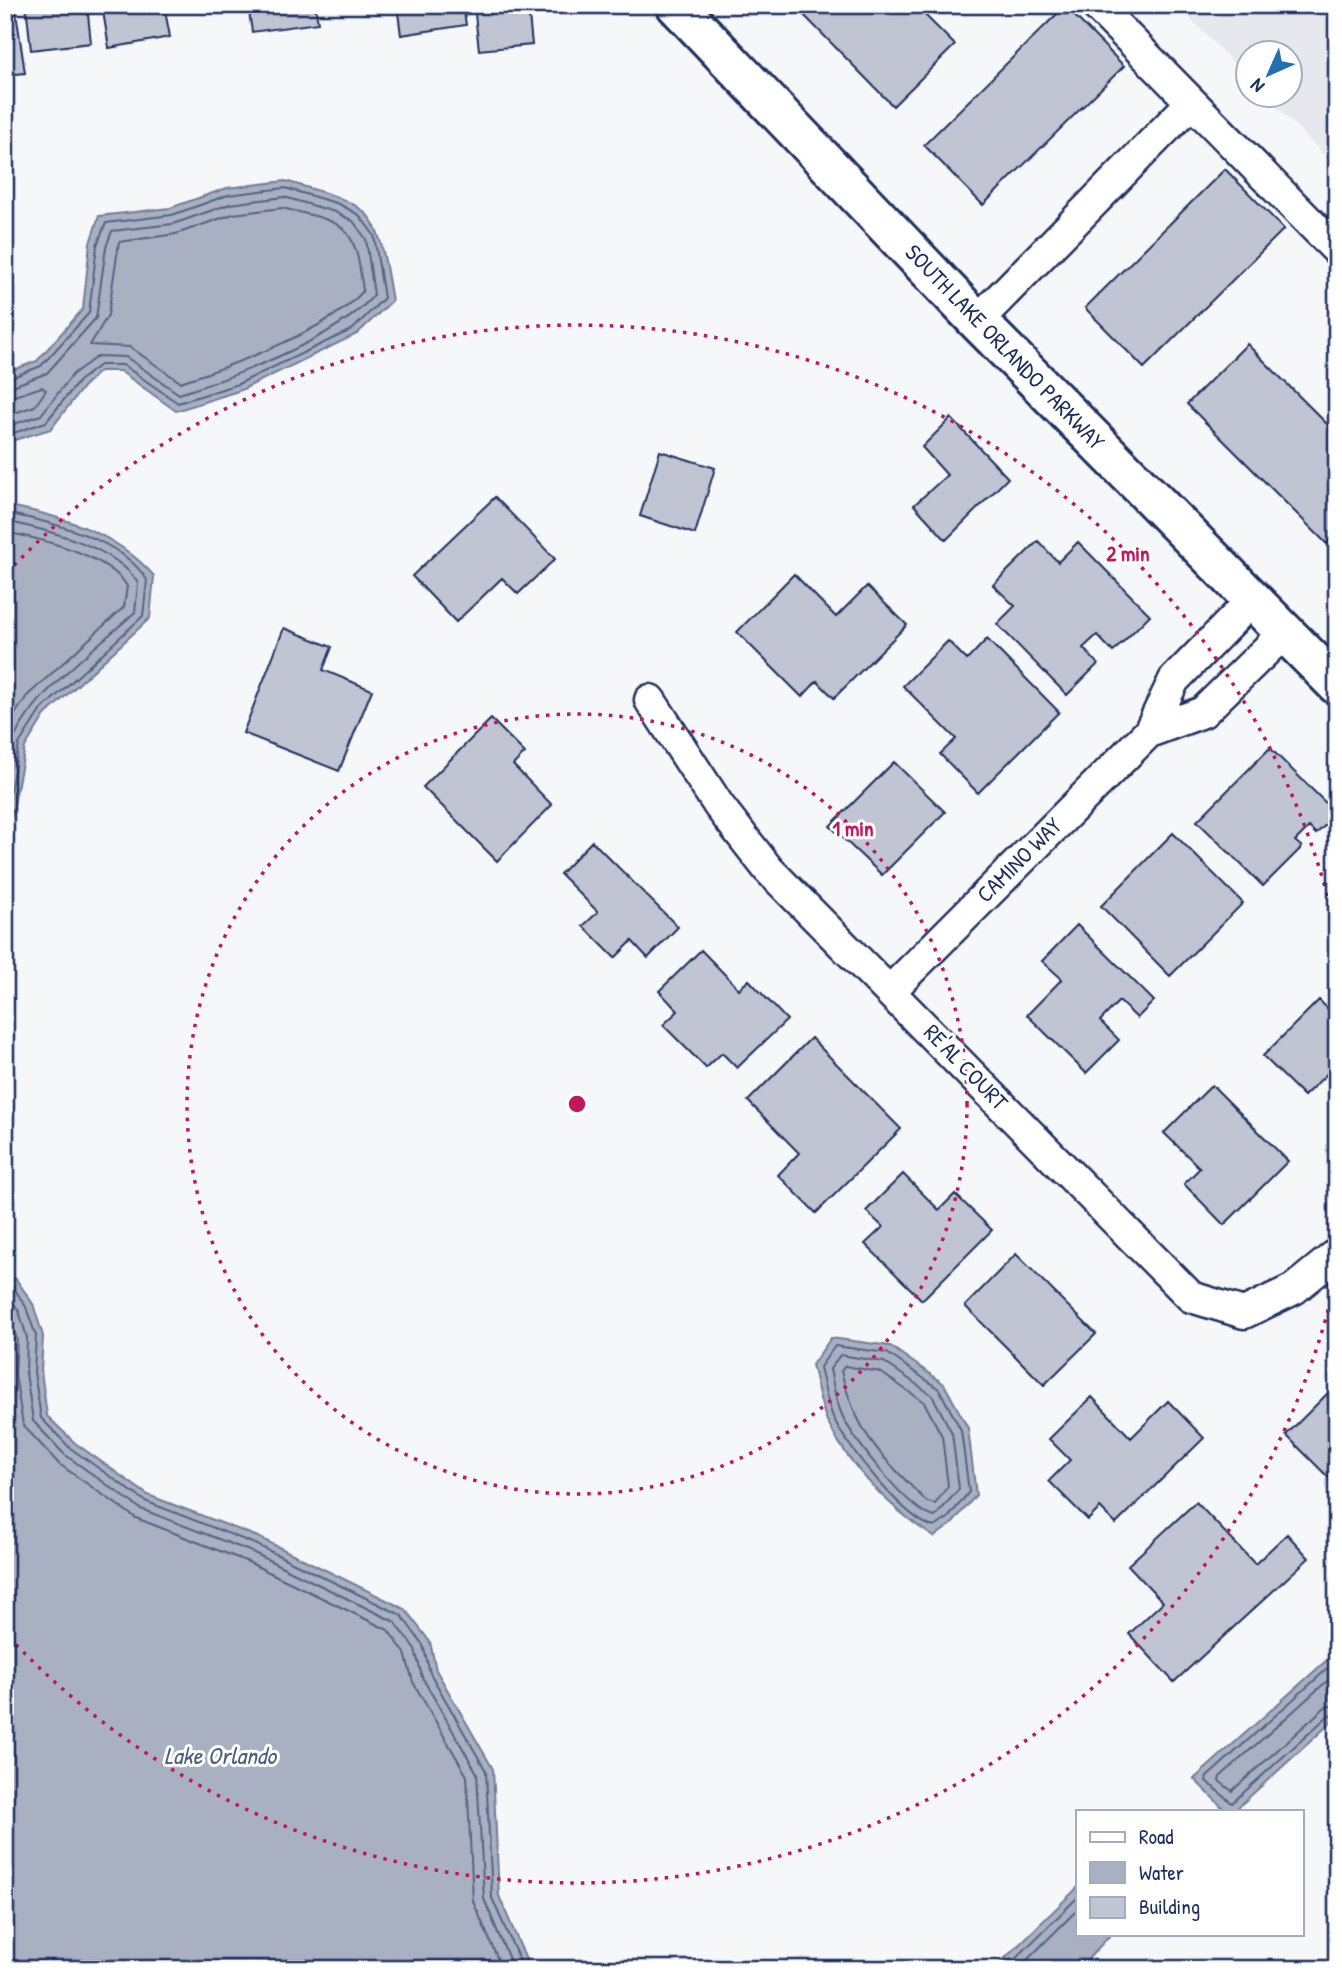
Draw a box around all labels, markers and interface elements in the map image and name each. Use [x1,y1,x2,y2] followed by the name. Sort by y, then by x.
[1234,38,1304,108] north arrow
[1244,73,1270,99] text: N
[899,237,1112,456] street label: SOUTH LAKE ORLANDO PARKWAY
[1106,539,1150,568] text: 2 min
[969,810,1068,909] street label: CAMINO WAY
[833,814,873,843] text: 1 min
[917,1017,1015,1117] street label: RE'AL COURT
[565,1092,589,1116] centre of rings
[164,1739,278,1771] water label: Lake Orlando
[1076,1810,1304,1936] legend
[1139,1822,1173,1851] text: Road
[1139,1858,1184,1887] text: Water
[1139,1892,1200,1921] text: Building

